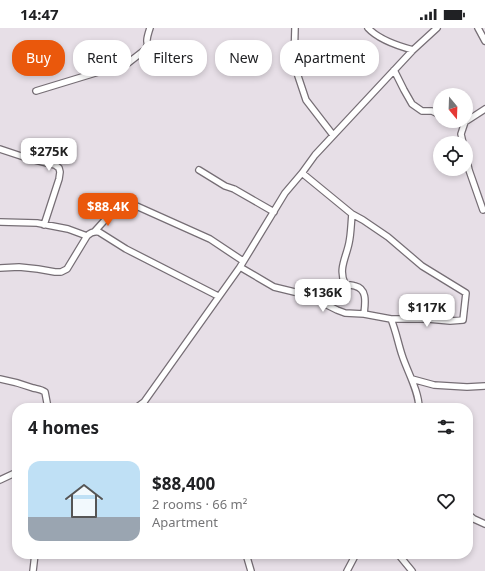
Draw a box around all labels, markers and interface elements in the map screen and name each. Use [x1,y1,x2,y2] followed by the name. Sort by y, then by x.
[20,4,59,24] text: 14:47
[12,40,65,76] chip: Buy
[73,40,131,76] chip: Rent
[139,40,207,76] chip: Filters
[215,40,272,76] chip: New
[280,40,379,76] chip: Apartment
[433,88,473,128] north arrow
[433,88,473,176] map controls
[433,136,473,176] button: locate
[21,138,77,172] pin: $275K
[30,142,68,160] text: $275K
[75,193,141,227] pin: $88.4K
[87,197,129,215] text: $88.4K
[295,279,351,313] pin: $136K
[304,283,342,301] text: $136K
[399,294,455,328] pin: $117K
[408,298,446,316] text: $117K
[28,416,99,439] text: 4 homes
[435,416,457,438] icon: filters
[152,472,215,495] text: $88,400
[60,477,108,525] icon: home
[435,490,457,512] icon: heart
[152,495,247,513] text: 2 rooms · 66 m²
[152,513,218,531] text: Apartment

